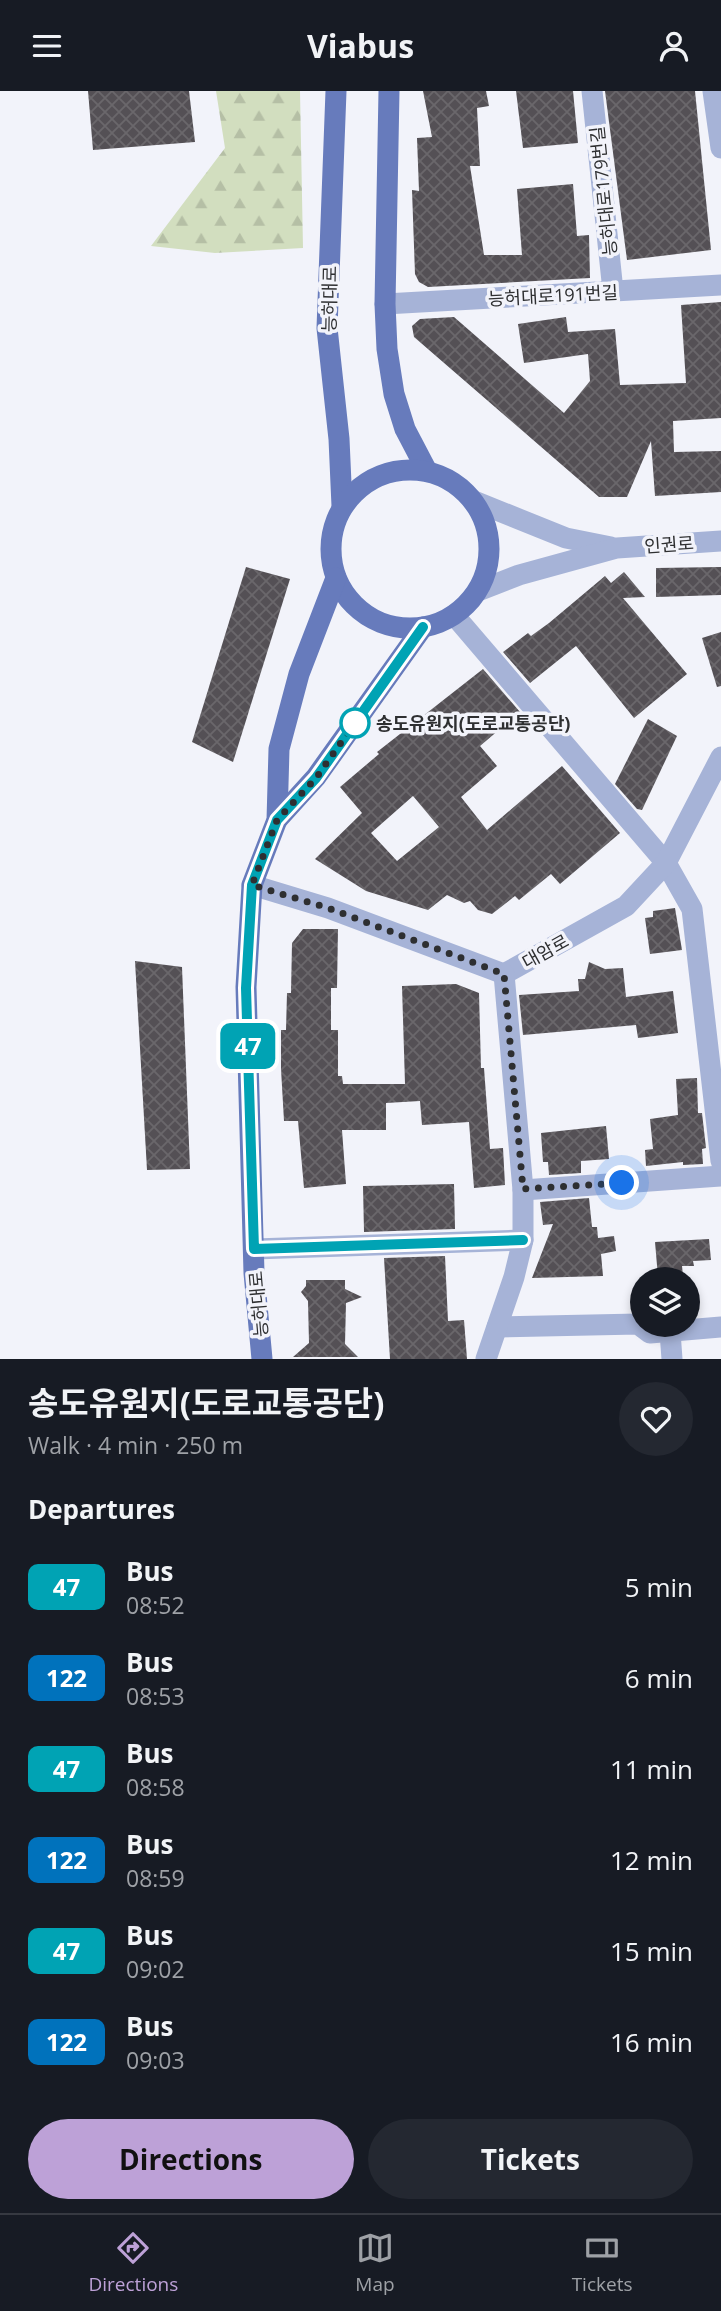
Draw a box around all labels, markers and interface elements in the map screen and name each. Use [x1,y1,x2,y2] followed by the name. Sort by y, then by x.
[307,24,414,67] text: Viabus
[28,27,66,65] icon: menu
[655,27,693,65] icon: person
[584,125,622,257] street label: 능허대로179번길
[316,266,342,332] street label: 능허대로
[487,280,619,310] street label: 능허대로191번길
[643,530,695,558] street label: 인권로
[340,708,370,738] marker: 송도유원지(도로교통공단)
[376,711,570,735] place label: 송도유원지(도로교통공단)
[517,928,573,974] street label: 대암로
[216,1023,280,1069] line badge: 47
[234,1029,262,1062] text: 47
[604,1165,639,1200] your location
[630,1267,700,1337] map controls
[630,1267,700,1337] button: layers
[243,1270,273,1338] street label: 능허대로
[28,1380,384,1425] text: 송도유원지(도로교통공단)
[619,1382,693,1456] button: heart
[28,1429,243,1461] text: Walk · 4 min · 250 m
[28,1491,175,1527] text: Departures
[126,1553,173,1589] text: Bus
[625,1569,693,1605] text: 5 min
[53,1570,80,1603] text: 47
[126,1589,185,1621] text: 08:52
[126,1644,173,1680] text: Bus
[625,1660,693,1696] text: 6 min
[46,1661,87,1694] text: 122
[126,1680,185,1712] text: 08:53
[126,1735,173,1771] text: Bus
[610,1751,693,1787] text: 11 min
[53,1752,80,1785] text: 47
[126,1771,185,1803] text: 08:58
[126,1826,173,1862] text: Bus
[610,1842,693,1878] text: 12 min
[46,1843,87,1876] text: 122
[126,1862,185,1894] text: 08:59
[126,1917,173,1953] text: Bus
[610,1933,693,1969] text: 15 min
[53,1934,80,1967] text: 47
[126,1953,185,1985] text: 09:02
[126,2008,173,2044] text: Bus
[610,2024,693,2060] text: 16 min
[46,2025,87,2058] text: 122
[126,2044,185,2076] text: 09:03
[28,2119,354,2199] button: Directions
[368,2119,693,2199] button: Tickets
[89,2229,178,2297] tab: Directions
[355,2229,395,2297] tab: Map
[572,2229,632,2297] tab: Tickets

